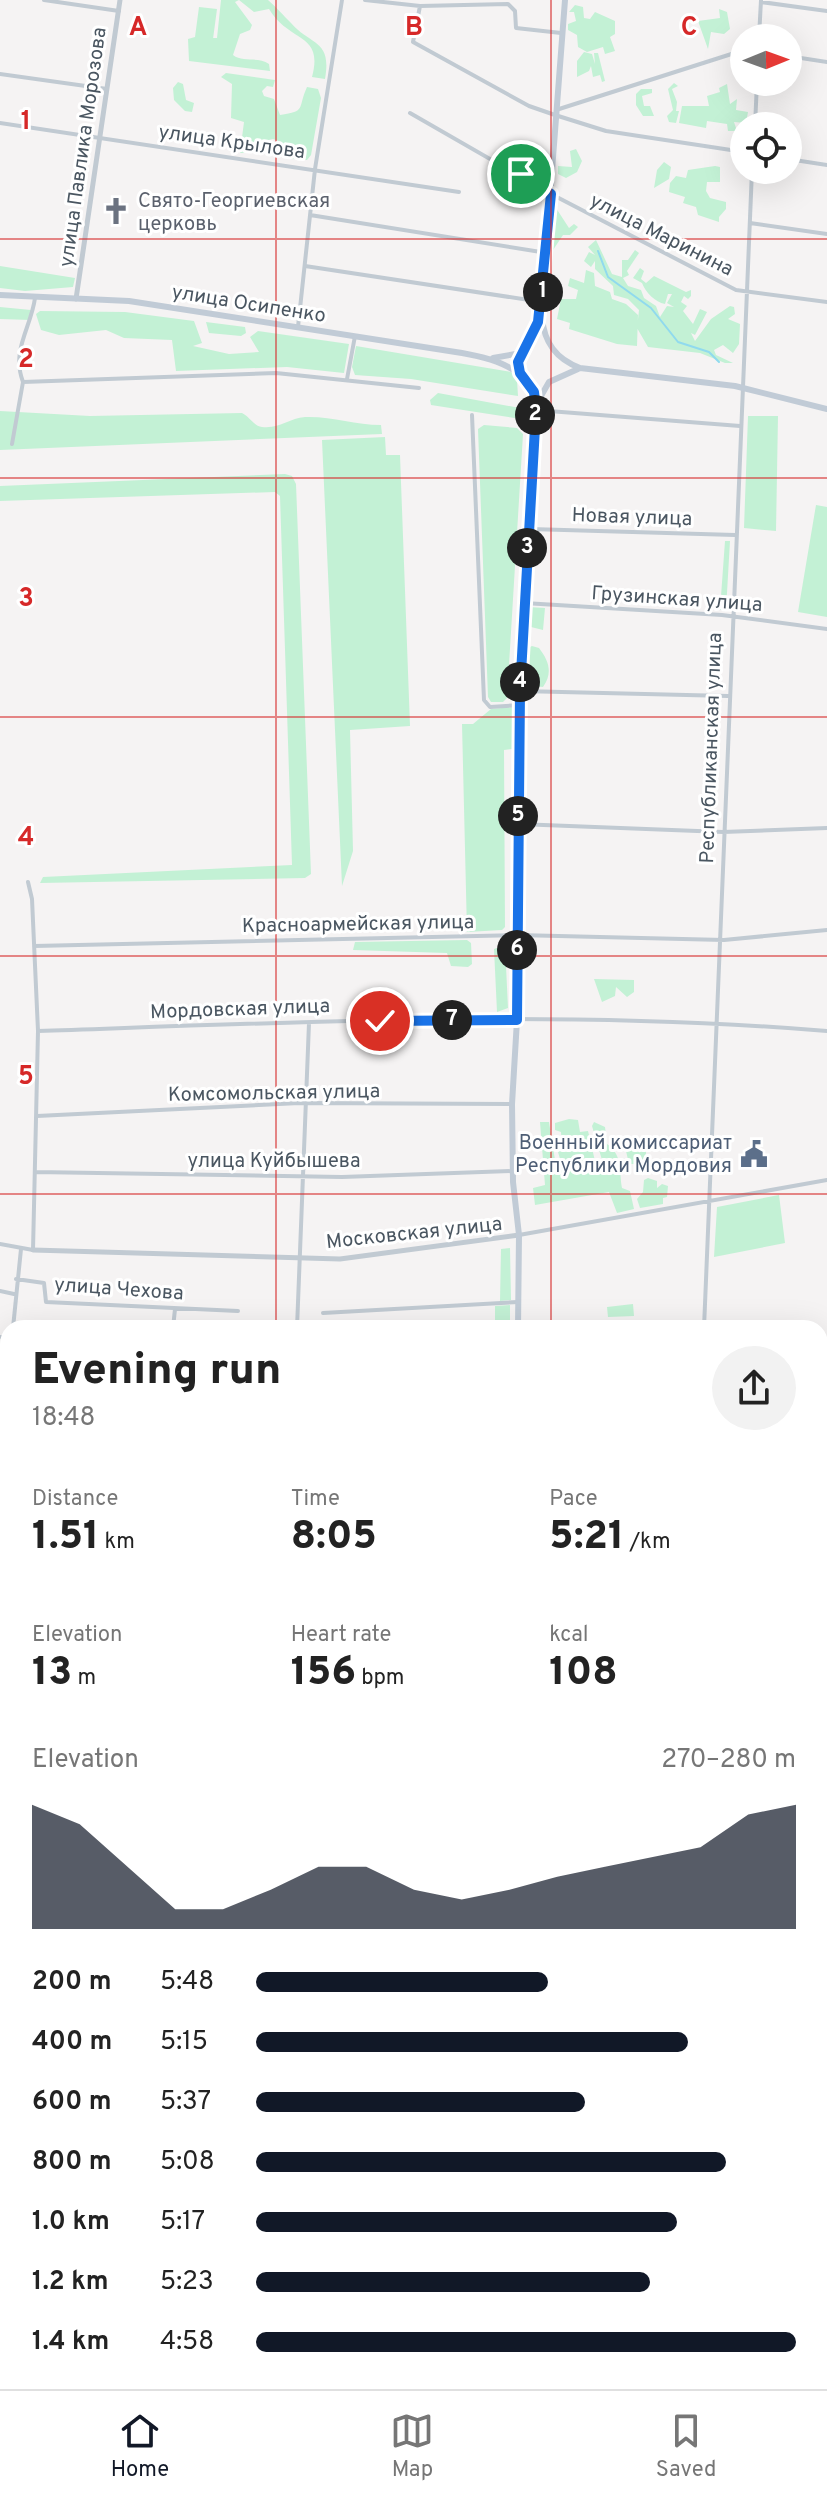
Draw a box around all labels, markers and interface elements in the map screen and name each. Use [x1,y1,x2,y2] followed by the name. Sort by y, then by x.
[129,12,147,45] text: A
[405,12,423,45] text: B
[681,12,697,45] text: C
[730,24,802,96] north arrow
[730,24,802,184] map controls
[54,26,114,269] street label: улица Павлика Морозова
[21,106,31,139] text: 1
[730,112,802,184] button: locate
[157,120,307,166] street label: улица Крылова
[487,140,555,208] pin
[499,152,543,196] icon: arrive
[585,188,737,283] street label: улица Маринина
[138,189,330,238] place label: Свято-Георгиевская церковь
[101,196,131,226] church icon: Свято-Георгиевская церковь
[523,272,563,312] pin: 1
[539,278,547,305] text: 1
[170,280,328,330] street label: улица Осипенко
[18,344,34,377] text: 2
[515,395,555,435] pin: 2
[528,401,542,428] text: 2
[571,503,693,533] street label: Новая улица
[507,528,547,568] pin: 3
[520,534,534,561] text: 3
[590,581,763,619] street label: Грузинская улица
[18,583,34,616] text: 3
[695,632,729,864] street label: Республиканская улица
[500,662,540,702] pin: 4
[513,668,527,695] text: 4
[498,796,538,836] pin: 5
[511,802,525,829] text: 5
[18,822,34,855] text: 4
[242,910,474,940] street label: Красноармейская улица
[497,930,537,970] pin: 6
[510,936,524,963] text: 6
[346,987,414,1055] pin
[150,994,331,1026] street label: Мордовская улица
[358,999,402,1043] icon: check
[432,1000,472,1040] pin: 7
[446,1006,458,1033] text: 7
[18,1061,34,1094] text: 5
[168,1079,380,1109] street label: Комсомольская улица
[515,1131,732,1180] place label: Военный комиссариат Республики Мордовия
[739,1139,769,1169] public building icon: Военный комиссариат Республики Мордовия
[187,1149,361,1175] street label: улица Куйбышева
[325,1212,503,1256] street label: Московская улица
[53,1273,184,1307] street label: улица Чехова
[32,1344,281,1400] text: Evening run
[712,1346,796,1430] button: share
[32,1402,95,1435] text: 18:48
[32,1486,118,1513] text: Distance
[291,1486,340,1513] text: Time
[549,1486,598,1513] text: Pace
[32,1513,99,1563] text: 1.51
[291,1513,377,1563] text: 8:05
[549,1513,624,1563] text: 5:21
[99,1529,135,1556] text: km
[624,1529,671,1556] text: /km
[32,1622,122,1649] text: Elevation
[291,1622,391,1649] text: Heart rate
[549,1622,588,1649] text: kcal
[32,1649,72,1699] text: 13
[291,1649,356,1699] text: 156
[549,1649,618,1699] text: 108
[72,1665,96,1692] text: m
[356,1665,405,1692] text: bpm
[32,1744,139,1777] text: Elevation
[661,1744,796,1777] text: 270–280 m
[32,1966,111,1999] text: 200 m
[160,1966,214,1999] text: 5:48
[32,2026,112,2059] text: 400 m
[160,2026,208,2059] text: 5:15
[32,2086,112,2119] text: 600 m
[160,2086,211,2119] text: 5:37
[32,2146,112,2179] text: 800 m
[160,2146,215,2179] text: 5:08
[32,2206,110,2239] text: 1.0 km
[160,2206,205,2239] text: 5:17
[32,2266,109,2299] text: 1.2 km
[160,2266,214,2299] text: 5:23
[32,2326,109,2359] text: 1.4 km
[160,2326,214,2359] text: 4:58
[111,2409,169,2484] tab: Home
[390,2409,434,2484] tab: Map
[656,2409,716,2484] tab: Saved

